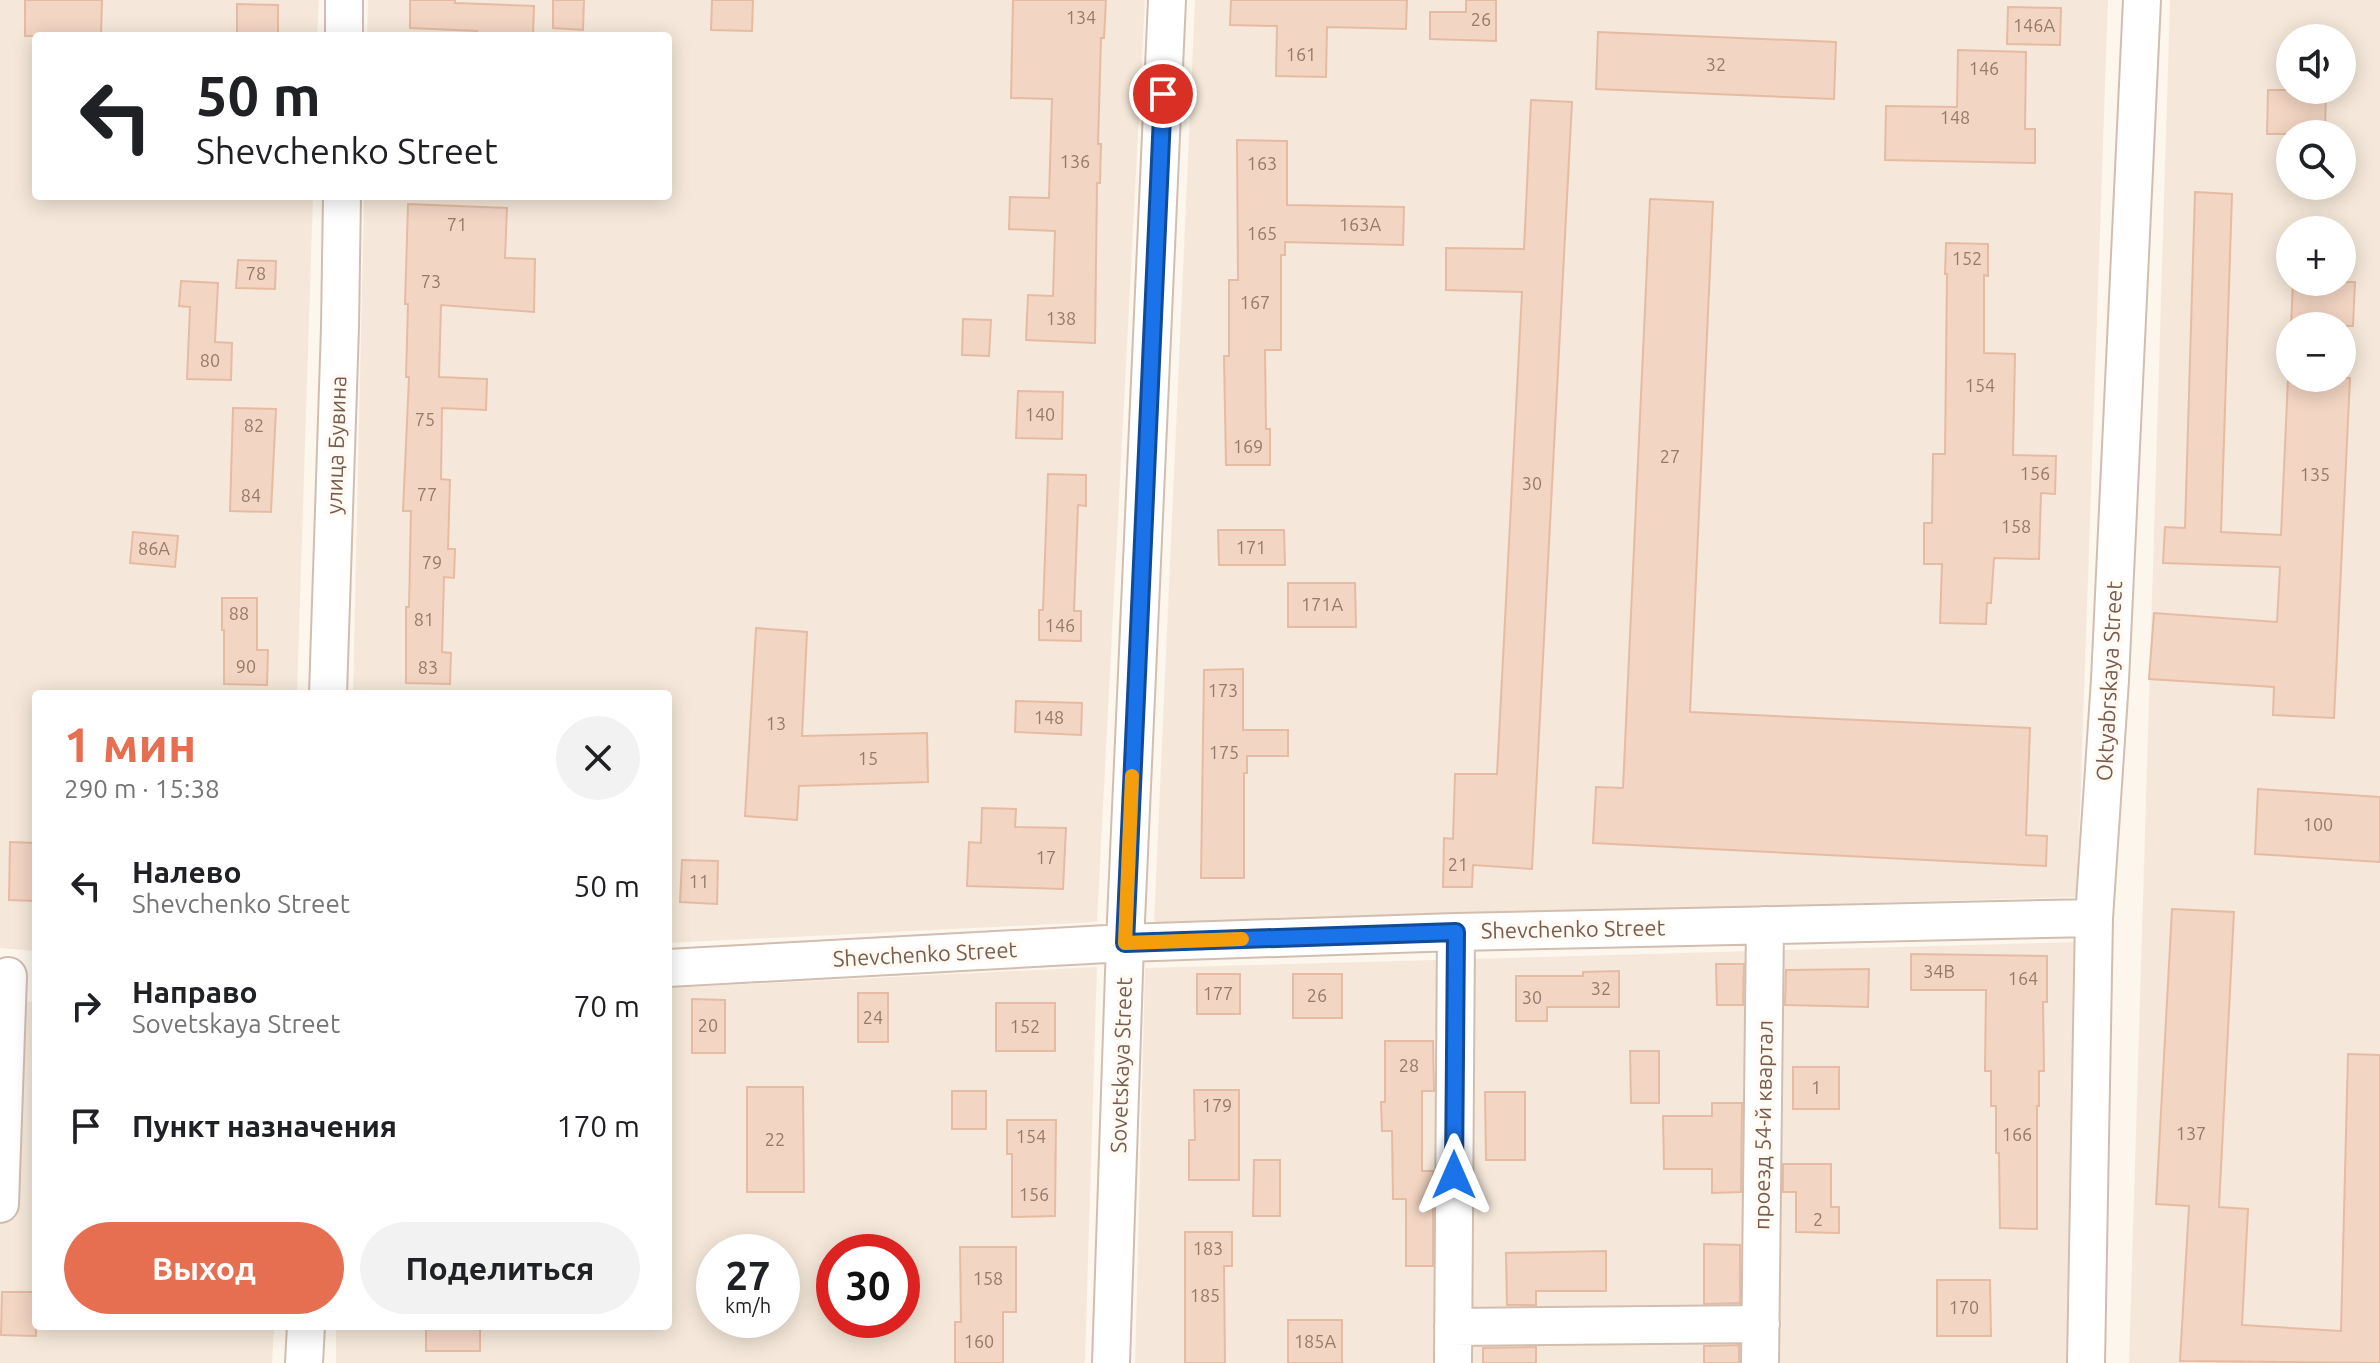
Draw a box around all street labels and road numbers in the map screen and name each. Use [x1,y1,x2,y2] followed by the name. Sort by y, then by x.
[321,375,350,515] street label: улица Бувина
[2091,580,2126,782] street label: Oktyabrskaya Street
[1481,914,1666,943] street label: Shevchenko Street
[832,936,1018,971] street label: Shevchenko Street
[1105,976,1136,1153] street label: Sovetskaya Street
[1748,1020,1777,1230] street label: проезд 54-й квартал

